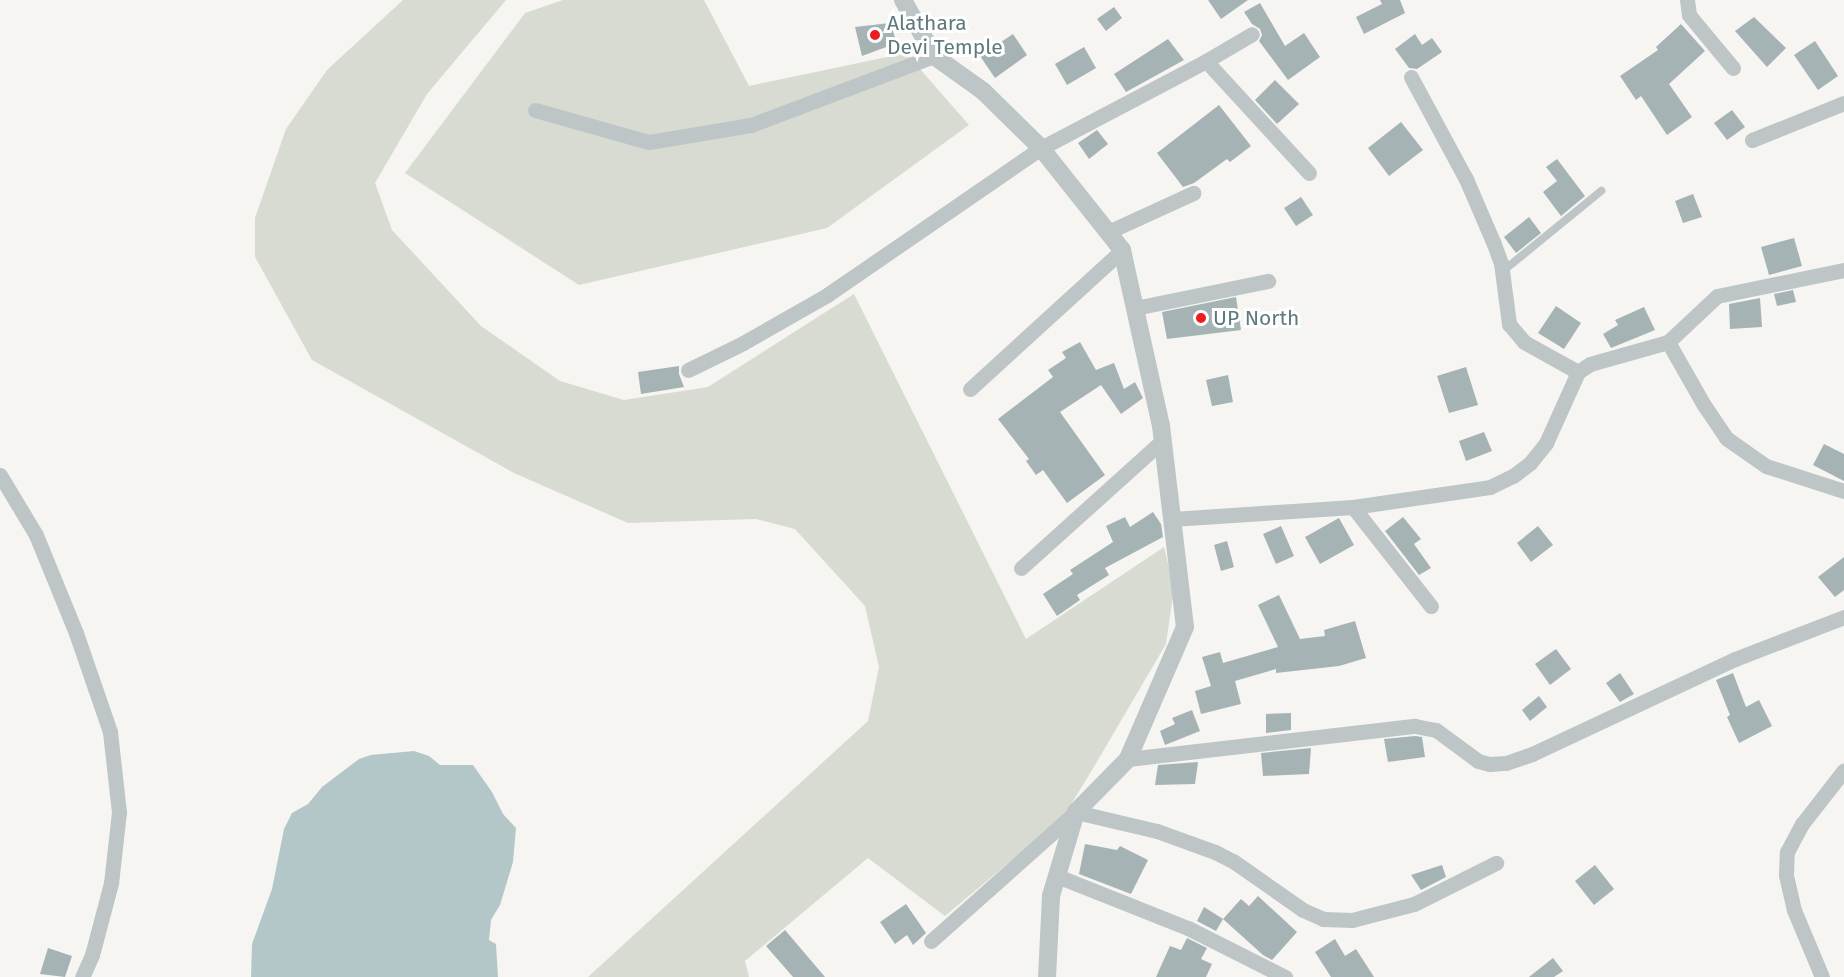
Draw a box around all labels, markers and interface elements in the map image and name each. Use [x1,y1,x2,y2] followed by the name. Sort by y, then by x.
[887,10,1003,60] place label: Alathara Devi Temple
[868,28,882,42] marker: Alathara Devi Temple
[1213,305,1299,331] place label: UP North
[1194,311,1208,325] marker: UP North

